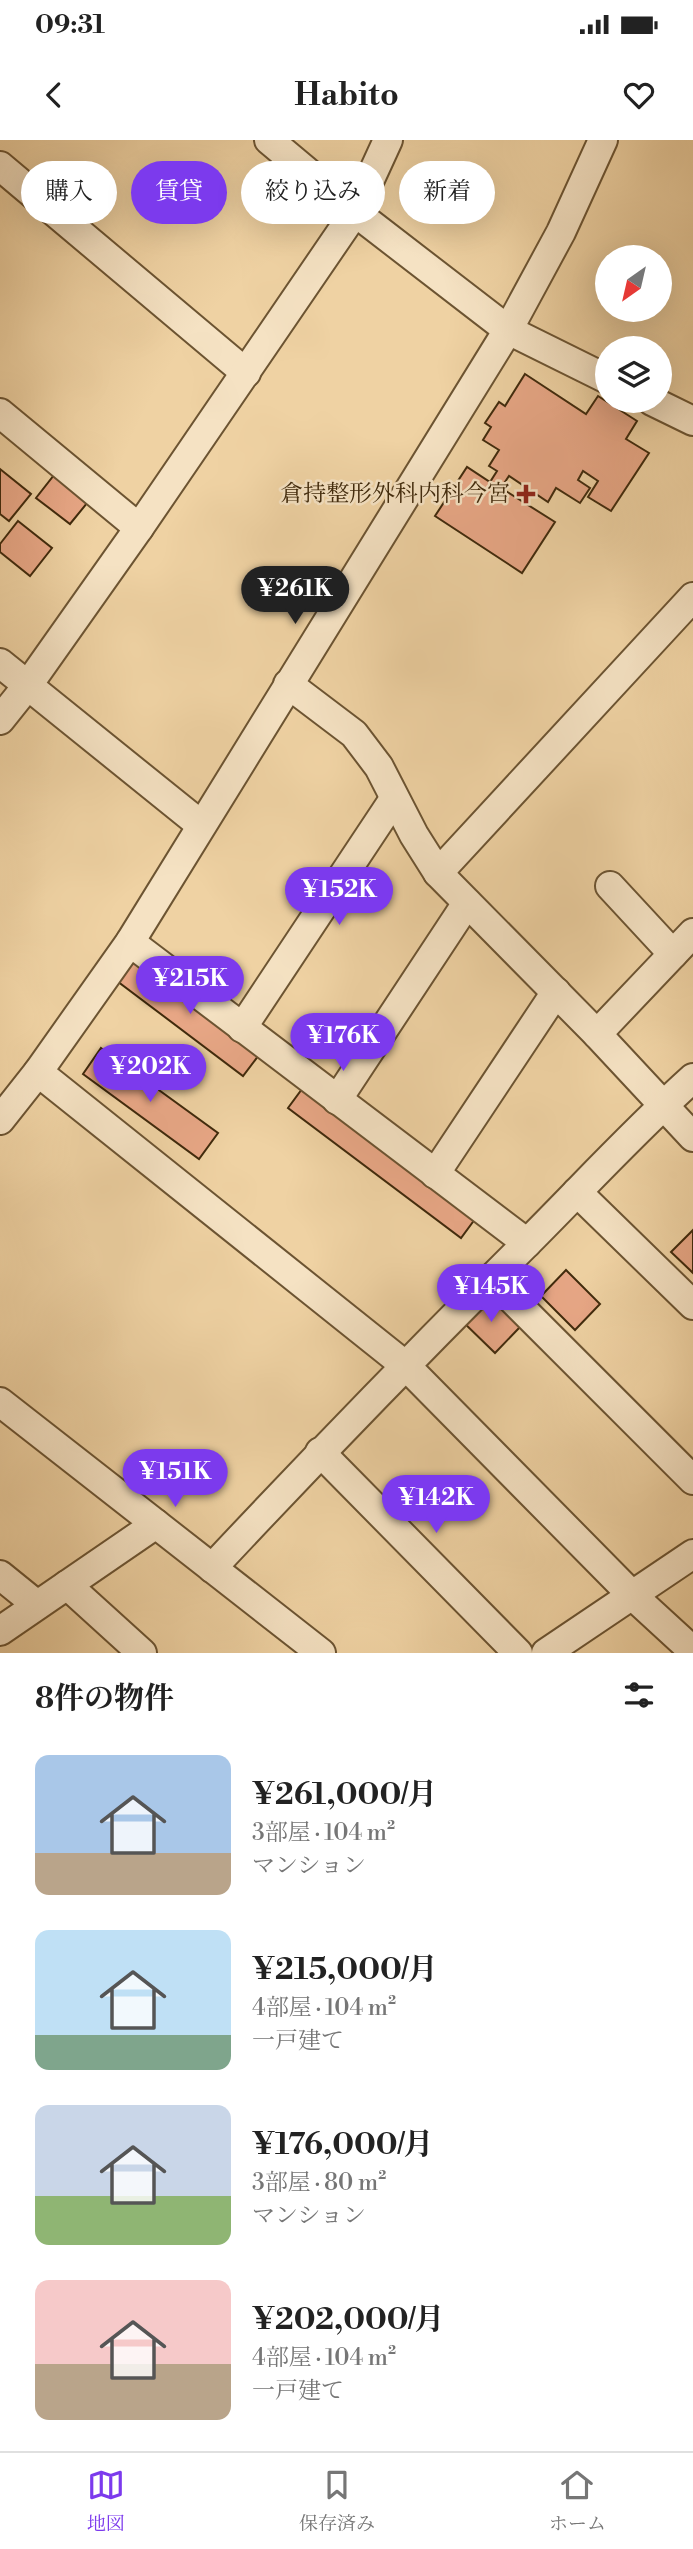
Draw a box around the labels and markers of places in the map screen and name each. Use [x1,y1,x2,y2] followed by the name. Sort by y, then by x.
[280,480,510,508] place label: 倉持整形外科内科今宮
[516,484,536,504] marker: 倉持整形外科内科今宮
[246,566,344,626] pin: ¥261K
[290,868,388,927] pin: ¥152K
[141,956,239,1016] pin: ¥215K
[294,1014,392,1073] pin: ¥176K
[101,1044,199,1104] pin: ¥202K
[442,1264,540,1324] pin: ¥145K
[126,1450,224,1509] pin: ¥151K
[387,1476,485,1535] pin: ¥142K

